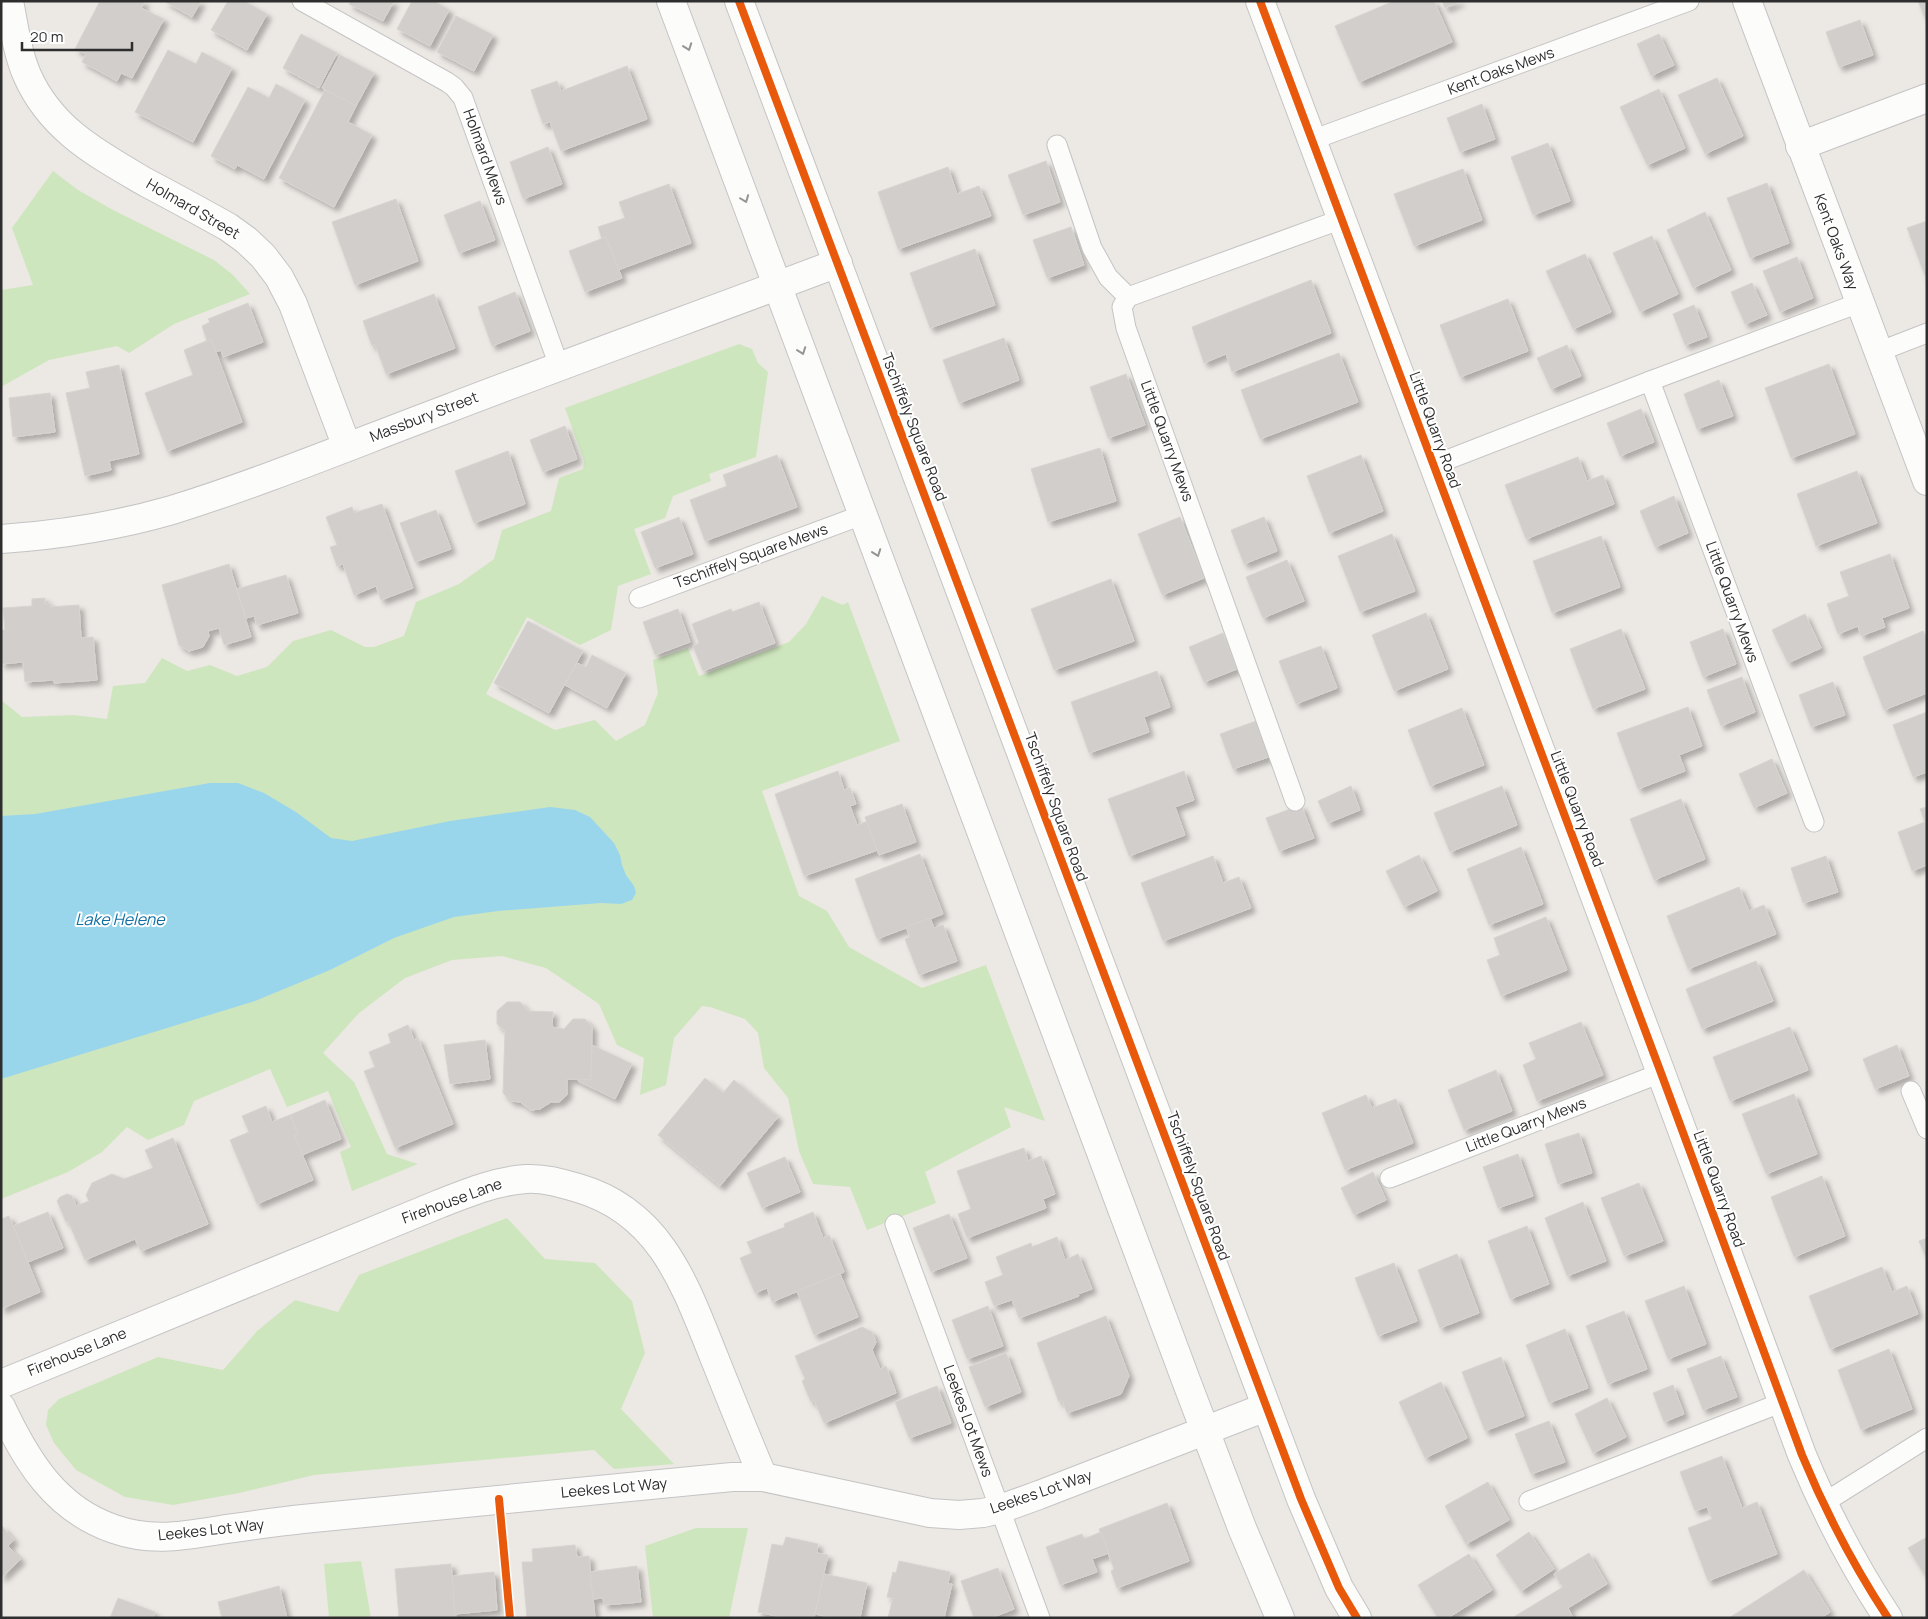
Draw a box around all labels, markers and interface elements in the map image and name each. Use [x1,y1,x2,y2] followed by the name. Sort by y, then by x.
[22,20,132,52] scale bar
[30,26,63,47] text: 20 m
[1444,41,1557,100] street label: Kent Oaks Mews
[682,42,692,51] one-way arrow
[458,106,513,208] street label: Holmard Mews
[143,173,244,244] street label: Holmard Street
[1809,191,1864,293] street label: Kent Oaks Way
[739,194,749,203] one-way arrow
[796,346,806,355] one-way arrow
[876,350,952,504] street label: Tschiffely Square Road
[1405,369,1466,491] street label: Little Quarry Road
[1136,377,1199,504] street label: Little Quarry Mews
[366,386,481,447] street label: Massbury Street
[671,518,831,593] street label: Tschiffely Square Mews
[1701,538,1764,665] street label: Little Quarry Mews
[871,548,881,557] one-way arrow
[1020,729,1093,884] street label: Tschiffely Square Road
[1546,748,1609,870] street label: Little Quarry Road
[75,908,166,930] water label: Lake Helene
[1463,1092,1589,1157] street label: Little Quarry Mews
[1162,1108,1235,1263] street label: Tschiffely Square Road
[1689,1128,1750,1250] street label: Little Quarry Road
[399,1173,505,1228] street label: Firehouse Lane
[24,1322,130,1381] street label: Firehouse Lane
[938,1362,999,1480] street label: Leekes Lot Mews
[987,1464,1095,1519] street label: Leekes Lot Way
[560,1472,668,1503] street label: Leekes Lot Way
[157,1513,265,1546] street label: Leekes Lot Way

